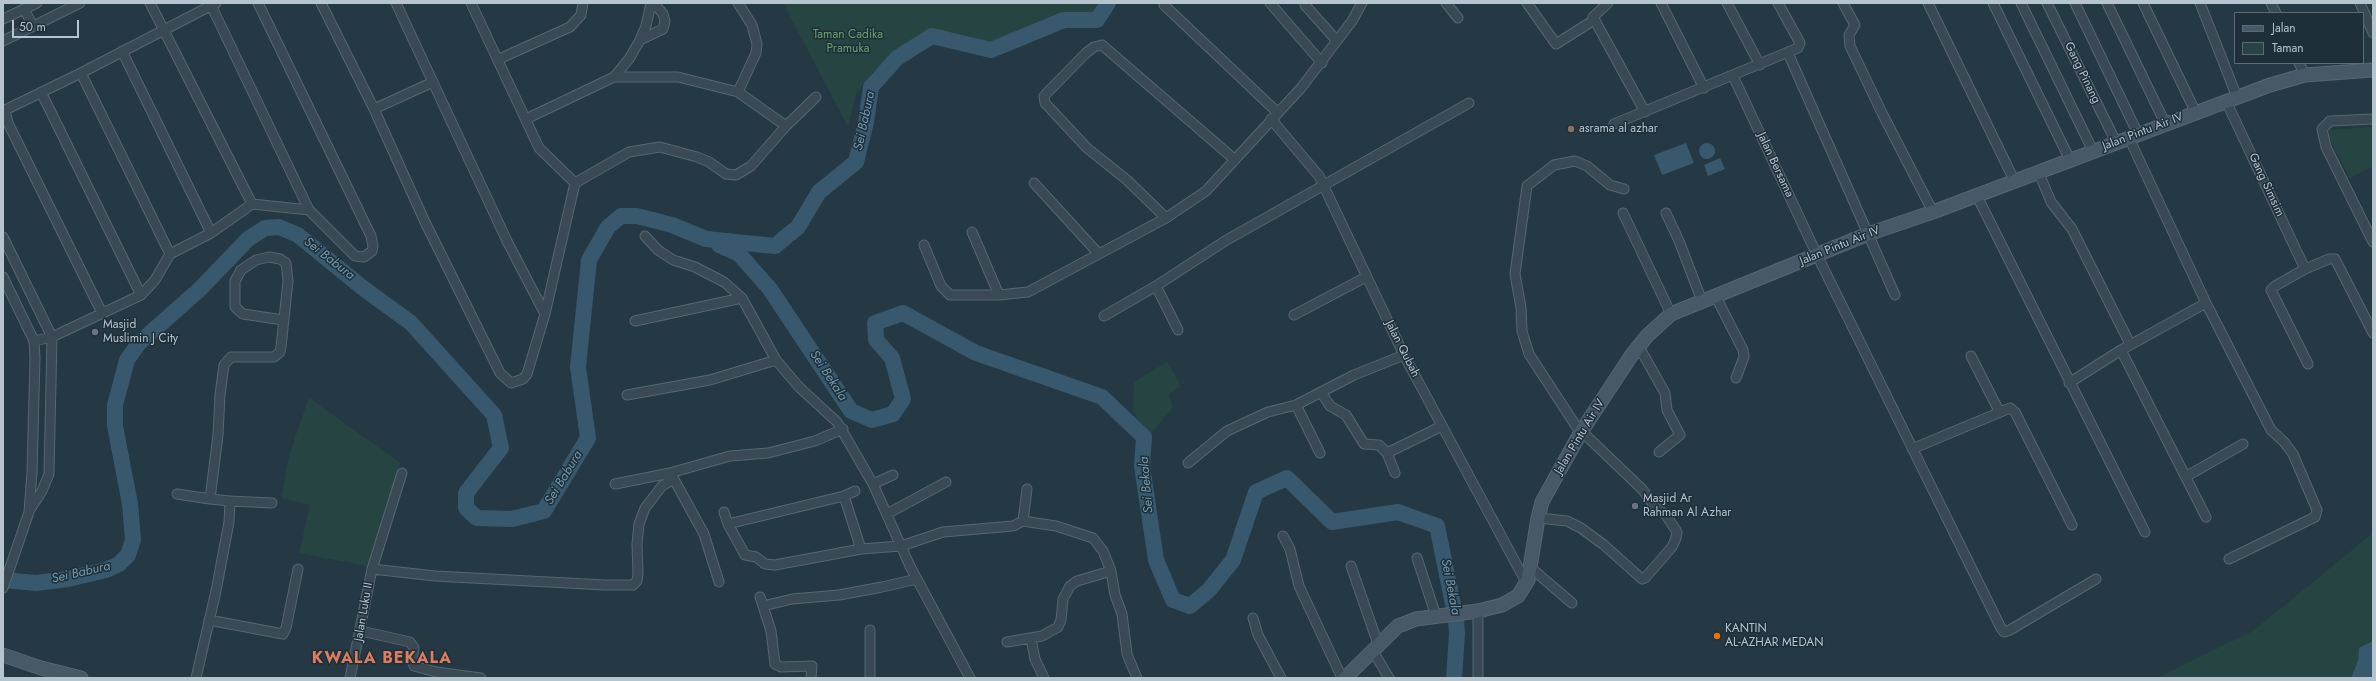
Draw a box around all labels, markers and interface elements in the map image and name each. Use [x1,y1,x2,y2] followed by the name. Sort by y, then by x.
[14,12,81,38] scale bar
[2234,12,2364,64] legend
[19,18,46,36] text: 50 m
[2272,19,2295,37] text: Jalan
[813,28,883,56] park label: Taman Cadika Pramuka
[2272,39,2304,57] text: Taman
[2061,40,2103,106] street label: Gang Pinang
[851,90,879,152] water label: Sei Babura
[2101,110,2185,154] street label: Jalan Pintu Air IV
[1579,122,1658,136] place label: asrama al azhar
[1566,124,1576,134] marker: asrama al azhar
[1754,130,1796,200] street label: Jalan Bersama
[2245,151,2287,219] street label: Gang Simsim
[1798,223,1882,269] street label: Jalan Pintu Air IV
[300,234,358,284] water label: Sei Babura
[103,318,178,346] place label: Masjid Muslimin J City
[1382,318,1422,380] street label: Jalan Qubah
[90,327,100,337] marker: Masjid Muslimin J City
[806,348,850,404] water label: Sei Bekala
[1552,397,1608,477] street label: Jalan Pintu Air IV
[542,448,586,508] water label: Sei Babura
[1137,456,1157,514] water label: Sei Bekala
[1643,492,1731,520] place label: Masjid Ar Rahman Al Azhar
[1630,501,1640,511] marker: Masjid Ar Rahman Al Azhar
[1437,558,1463,616] water label: Sei Bekala
[50,559,112,587] water label: Sei Babura
[352,581,376,643] street label: Jalan Luku II
[1725,622,1823,650] place label: KANTIN AL-AZHAR MEDAN
[1712,631,1722,641] marker: KANTIN AL-AZHAR MEDAN
[312,649,452,669] district label: KWALA BEKALA

